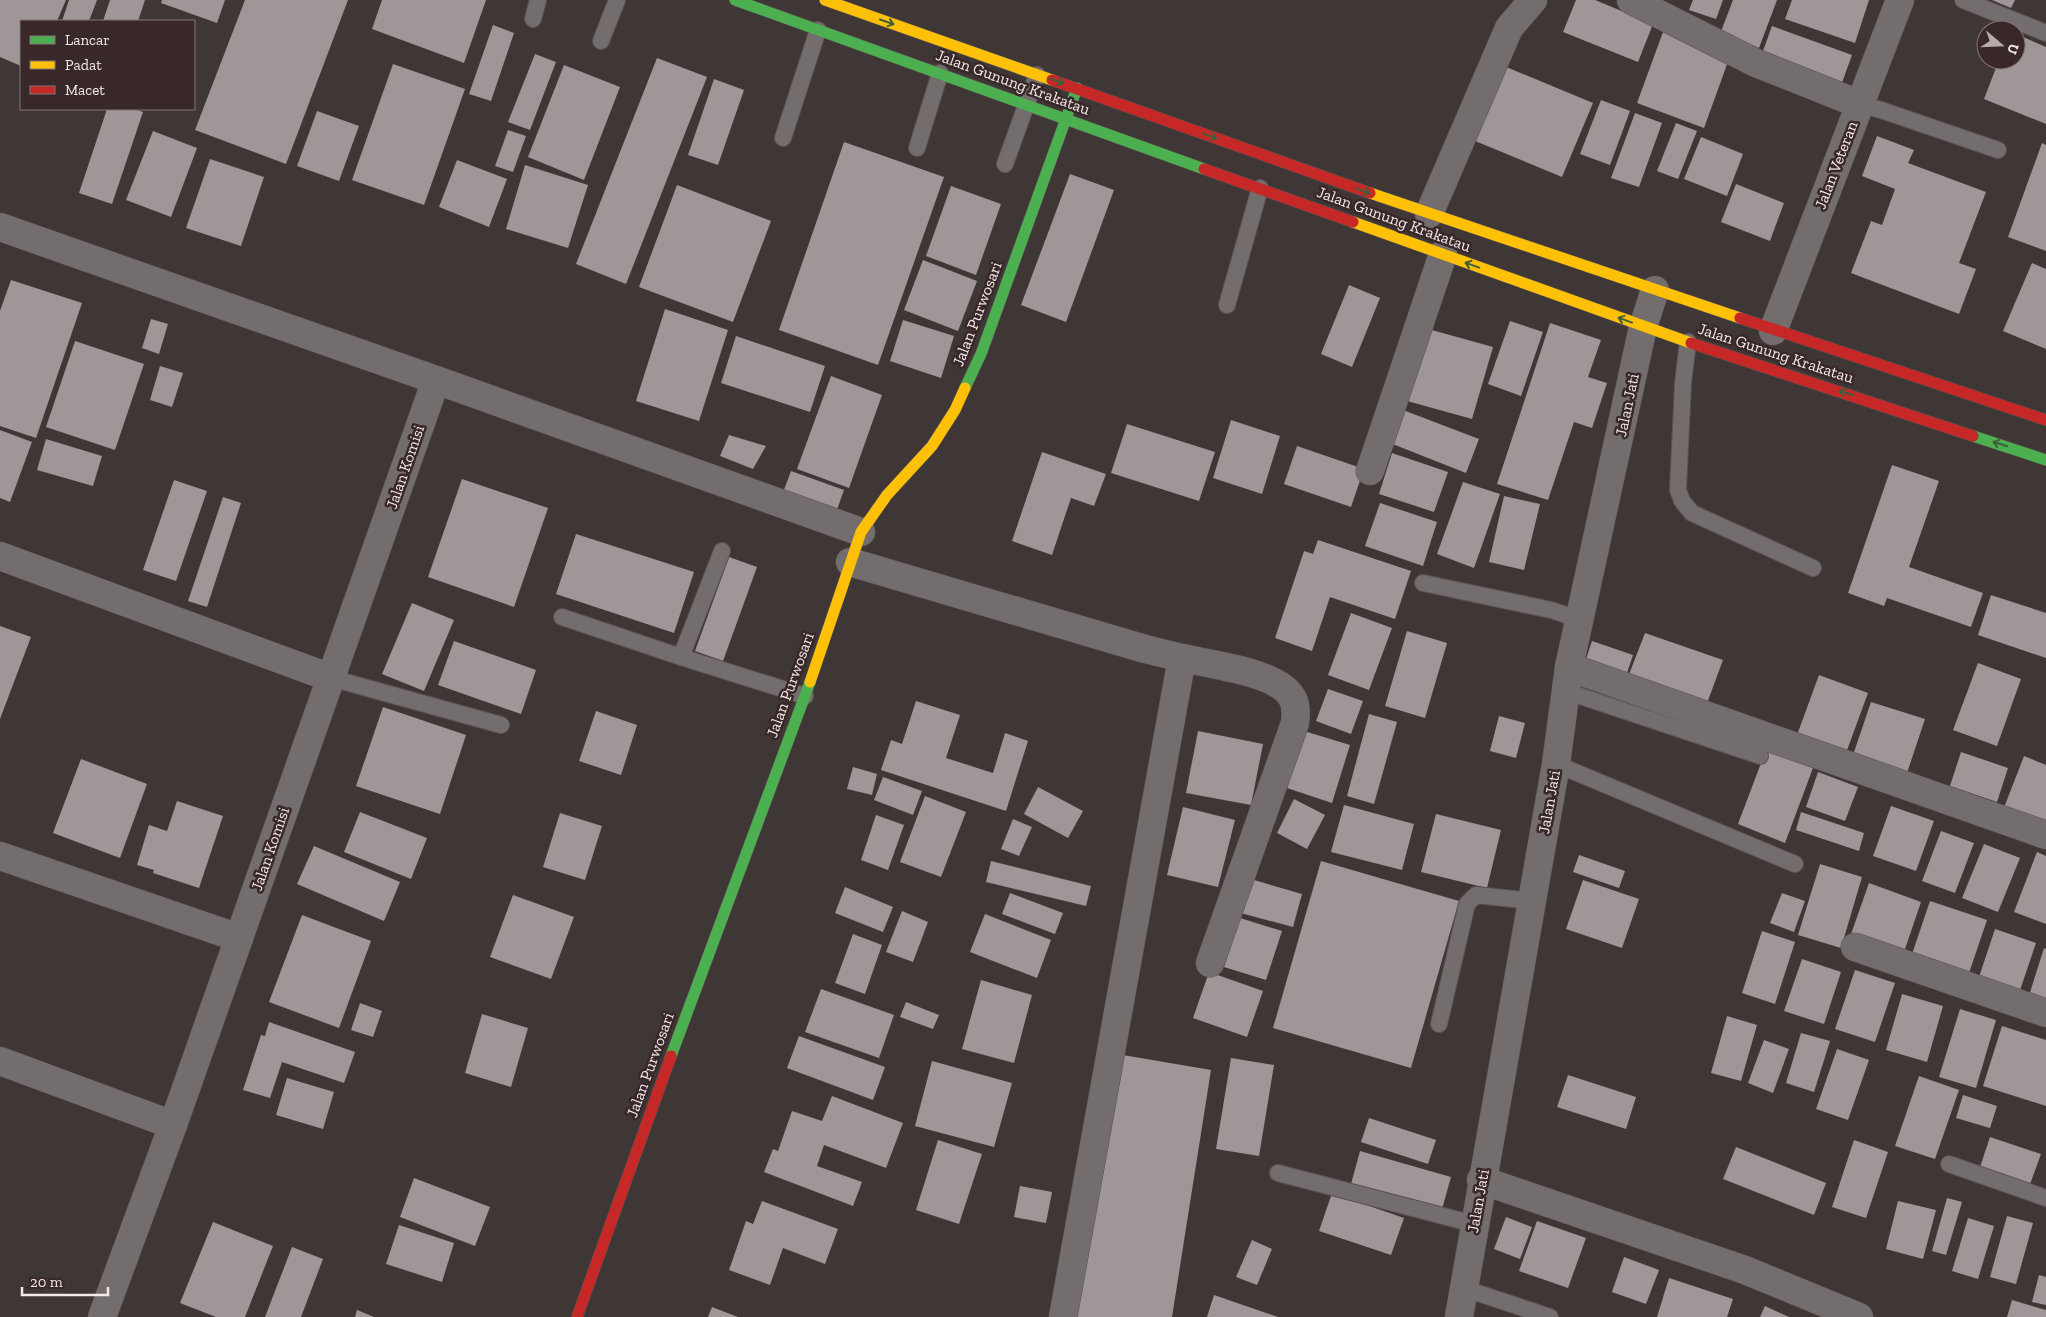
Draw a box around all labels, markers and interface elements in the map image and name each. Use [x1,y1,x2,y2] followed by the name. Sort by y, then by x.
[879,18,895,28] one-way arrow
[20,20,195,110] legend
[1976,20,2026,70] north arrow
[65,31,110,49] text: Lancar
[2003,42,2022,57] text: U
[933,45,1093,119] street label: Jalan Gunung Krakatau
[65,56,102,74] text: Padat
[1049,77,1065,87] one-way arrow
[65,81,105,99] text: Macet
[1811,118,1862,212] street label: Jalan Veteran
[1202,132,1218,141] one-way arrow
[1314,182,1474,256] street label: Jalan Gunung Krakatau
[1355,187,1371,196] one-way arrow
[948,259,1006,369] street label: Jalan Purwosari
[1465,260,1480,269] one-way arrow
[1618,315,1633,324] one-way arrow
[1696,319,1856,387] street label: Jalan Gunung Krakatau
[1611,371,1643,438] street label: Jalan Jati
[1838,388,1854,397] one-way arrow
[382,422,428,511] street label: Jalan Komisi
[1992,439,2008,449] one-way arrow
[762,629,818,740] street label: Jalan Purwosari
[1534,768,1564,835] street label: Jalan Jati
[247,804,293,893] street label: Jalan Komisi
[622,1009,678,1120] street label: Jalan Purwosari
[1463,1167,1493,1234] street label: Jalan Jati
[22,1264,109,1296] scale bar
[30,1273,63,1291] text: 20 m

